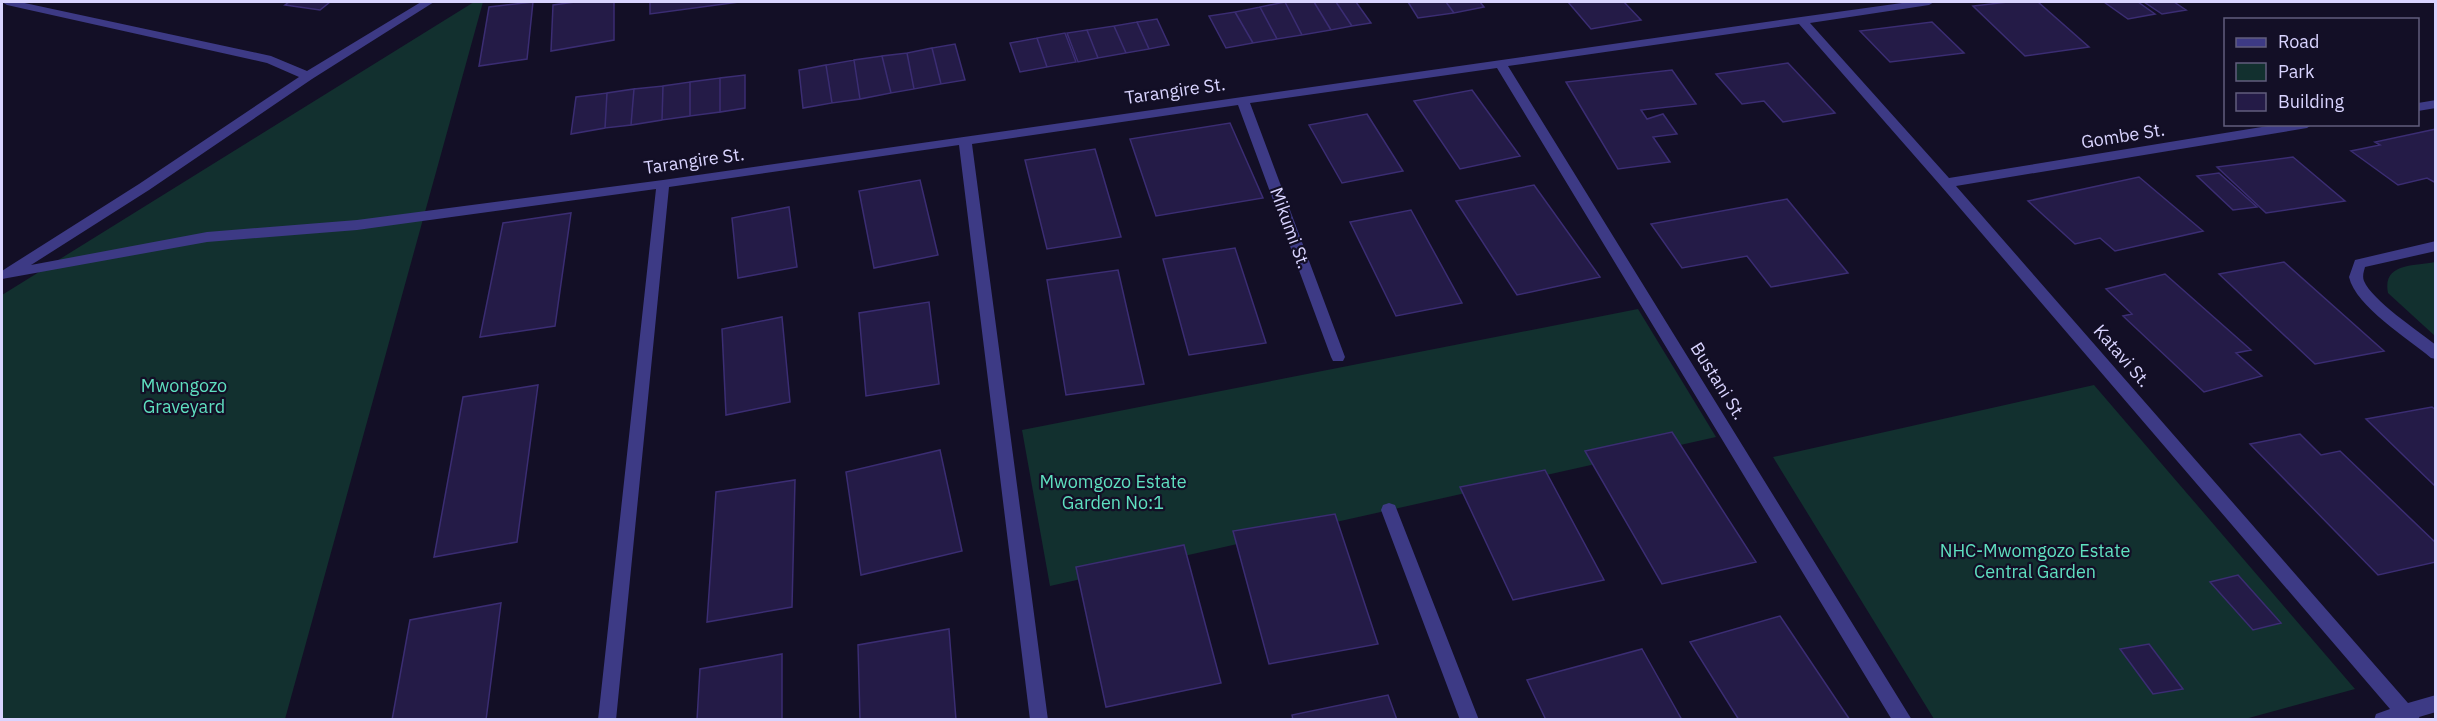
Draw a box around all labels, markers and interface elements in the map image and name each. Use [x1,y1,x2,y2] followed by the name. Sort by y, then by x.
[2224,18,2419,126] legend
[2278,30,2319,53] text: Road
[2278,60,2315,83] text: Park
[1123,72,1227,109] street label: Tarangire St.
[2278,90,2345,113] text: Building
[2079,118,2166,153] street label: Gombe St.
[642,142,746,179] street label: Tarangire St.
[1265,184,1316,272] street label: Mikumi St.
[2089,320,2156,392] street label: Katavi St.
[1686,338,1751,424] street label: Bustani St.
[141,374,227,418] park label: Mwongozo Graveyard
[1039,470,1187,514] park label: Mwomgozo Estate Garden No:1
[1940,539,2130,583] park label: NHC-Mwomgozo Estate Central Garden

